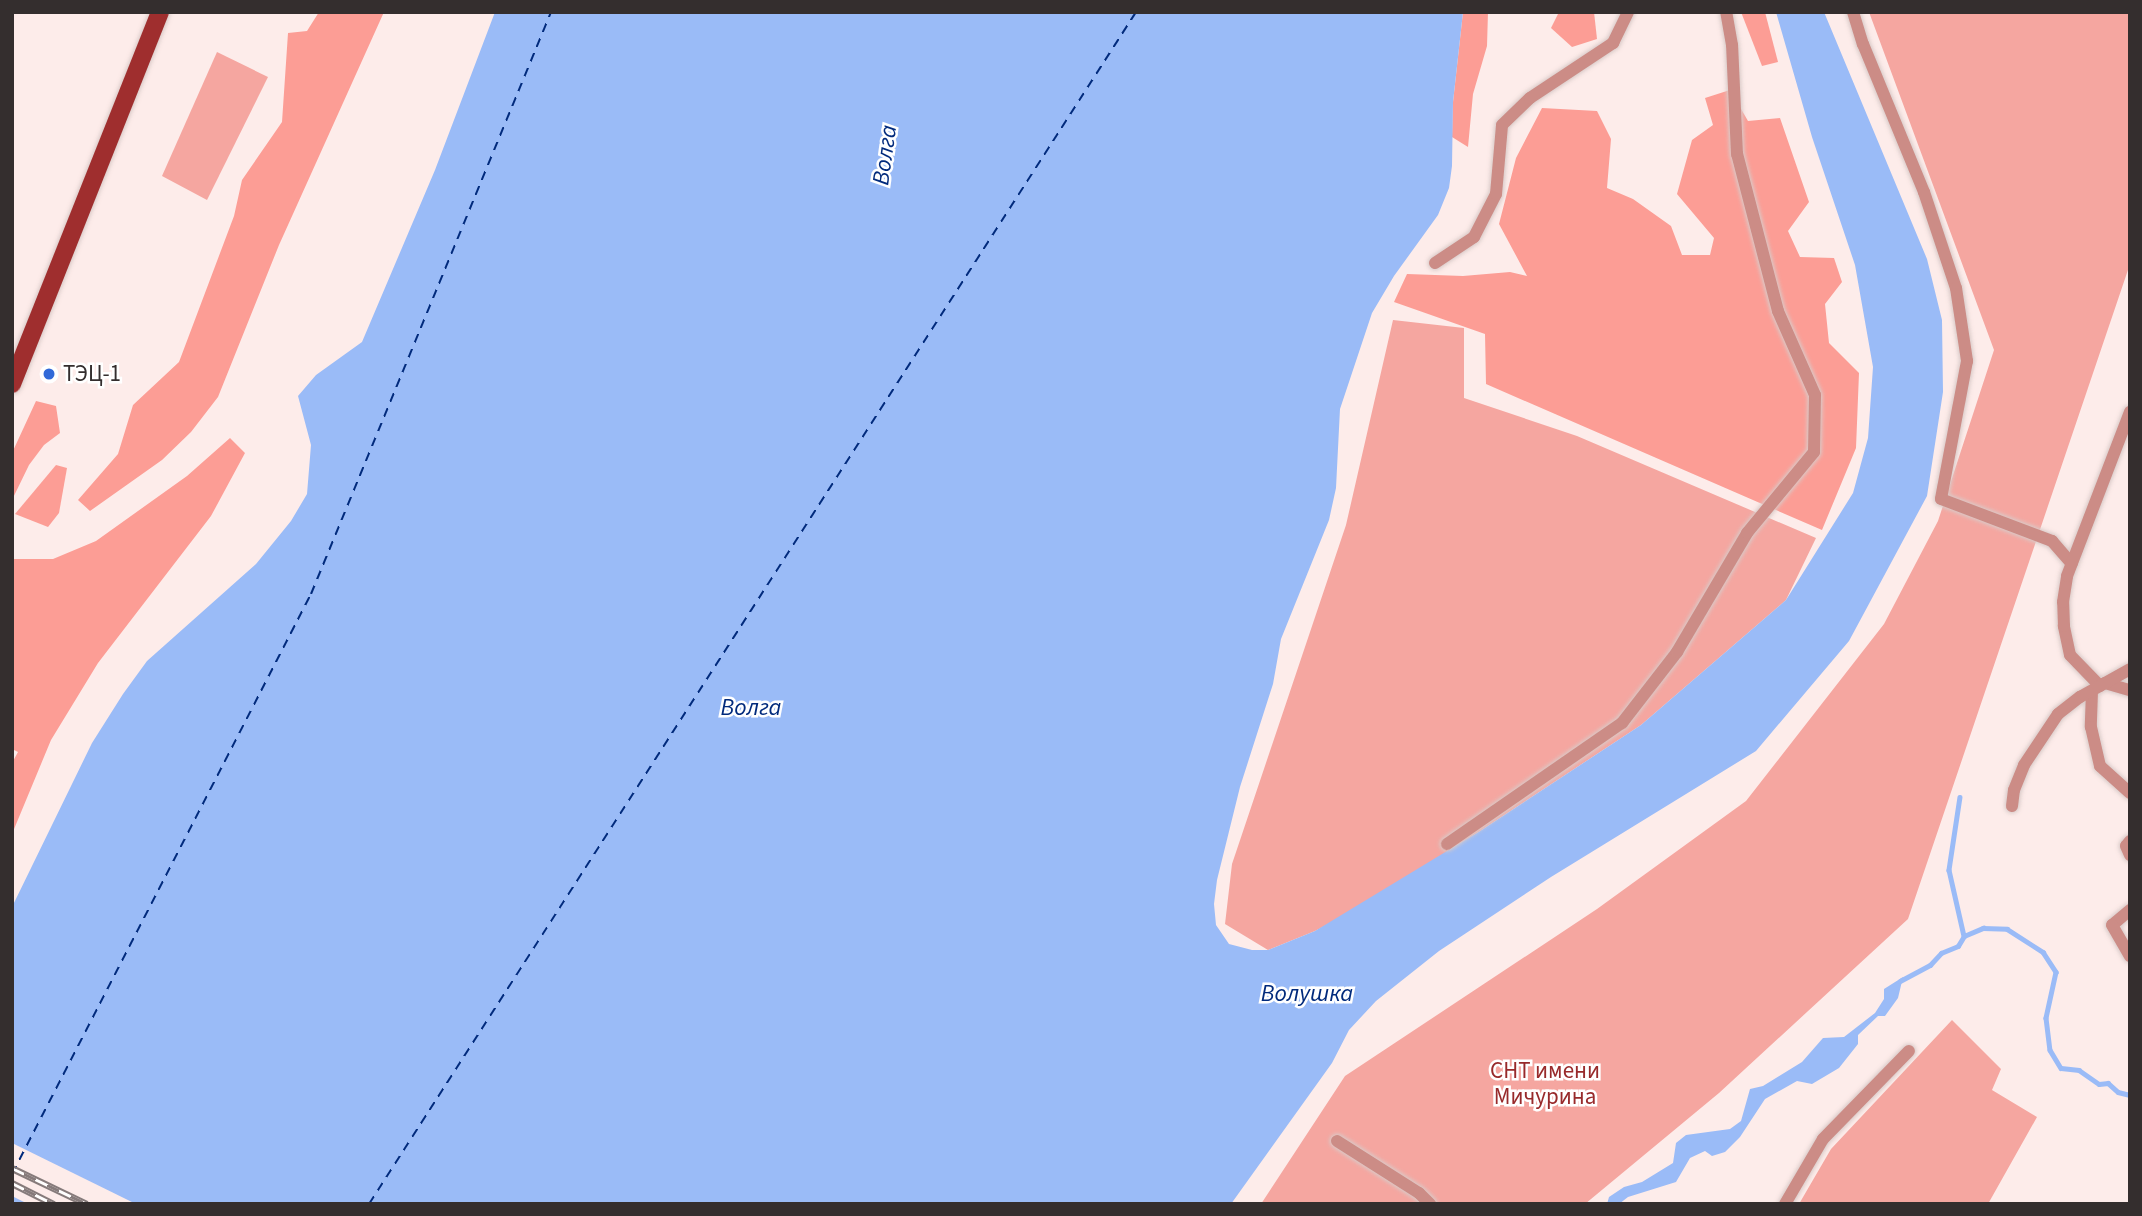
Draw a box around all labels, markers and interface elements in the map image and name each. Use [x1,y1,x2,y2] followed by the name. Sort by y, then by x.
[867,123,903,187] water label: Волга
[63,360,121,388] place label: ТЭЦ-1
[41,366,57,382] marker: ТЭЦ-1
[721,694,781,722] water label: Волга
[1261,980,1353,1008] water label: Волушка
[1490,1057,1600,1111] park label: СНТ имени Мичурина

